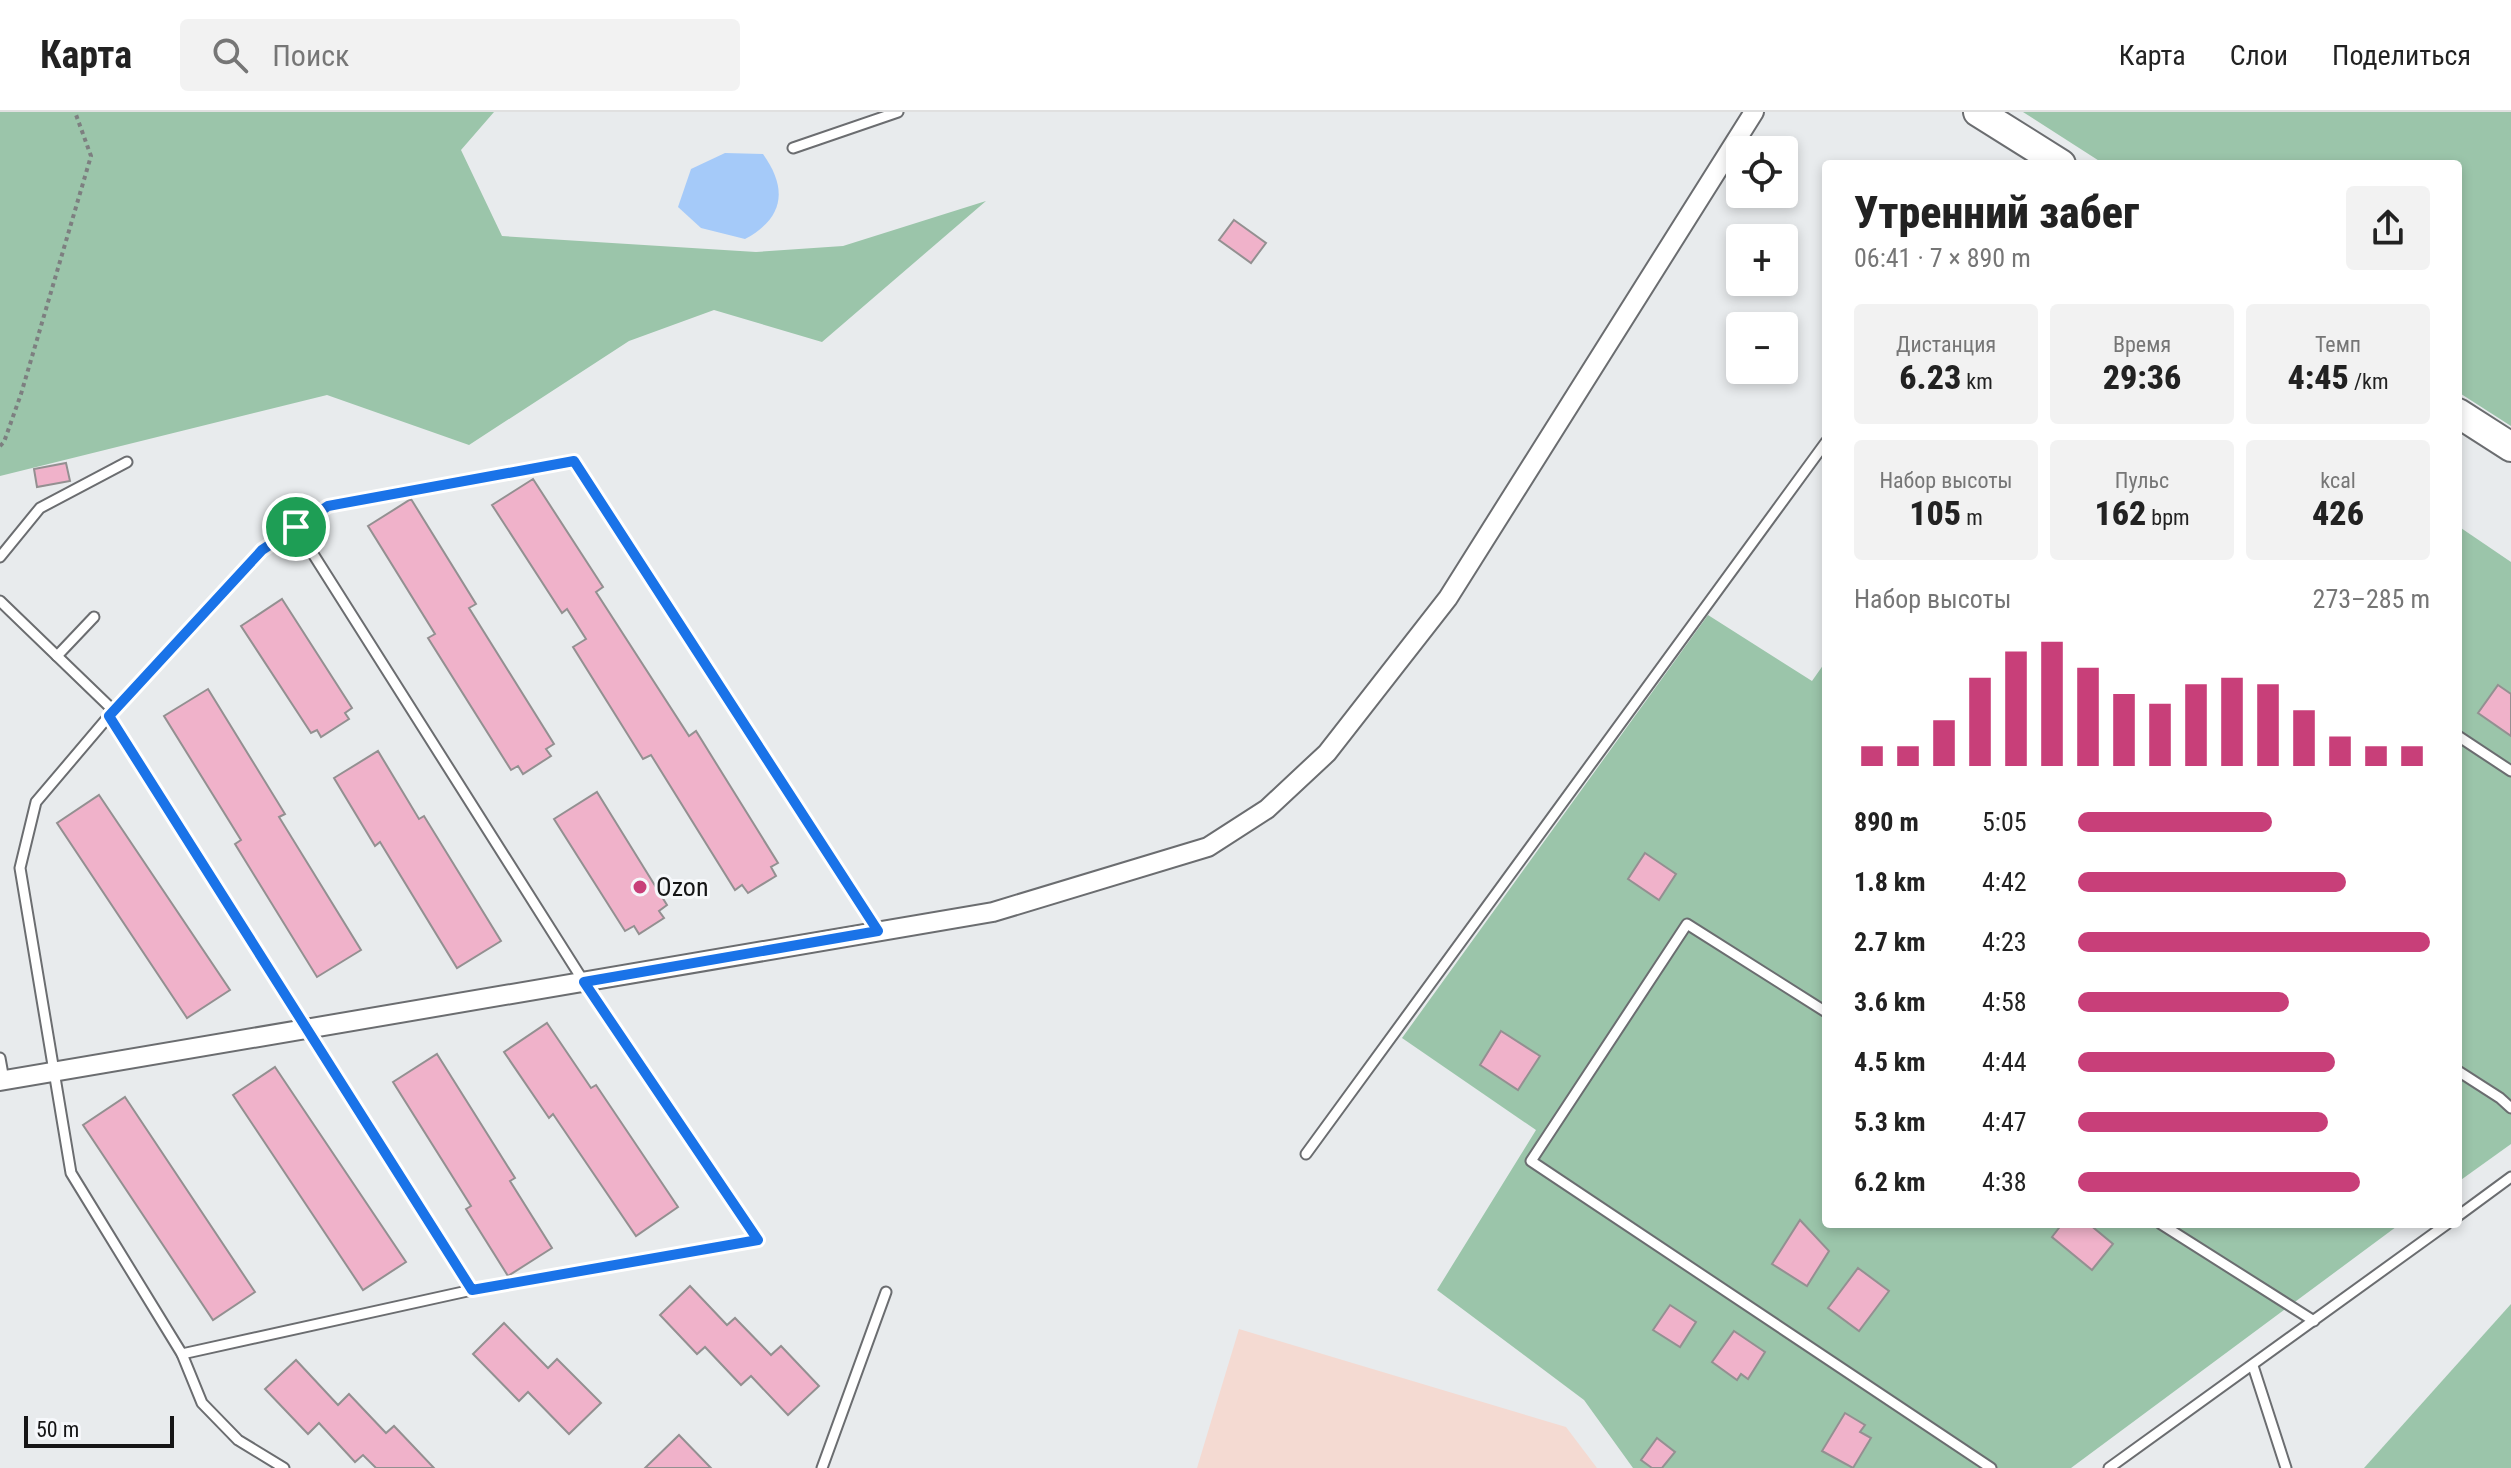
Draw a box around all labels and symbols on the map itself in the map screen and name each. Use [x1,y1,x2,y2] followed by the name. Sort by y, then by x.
[262,493,330,561] pin
[656,872,708,902] place label: Ozon
[631,878,649,896] marker: Ozon
[24,1412,174,1448] scale bar

